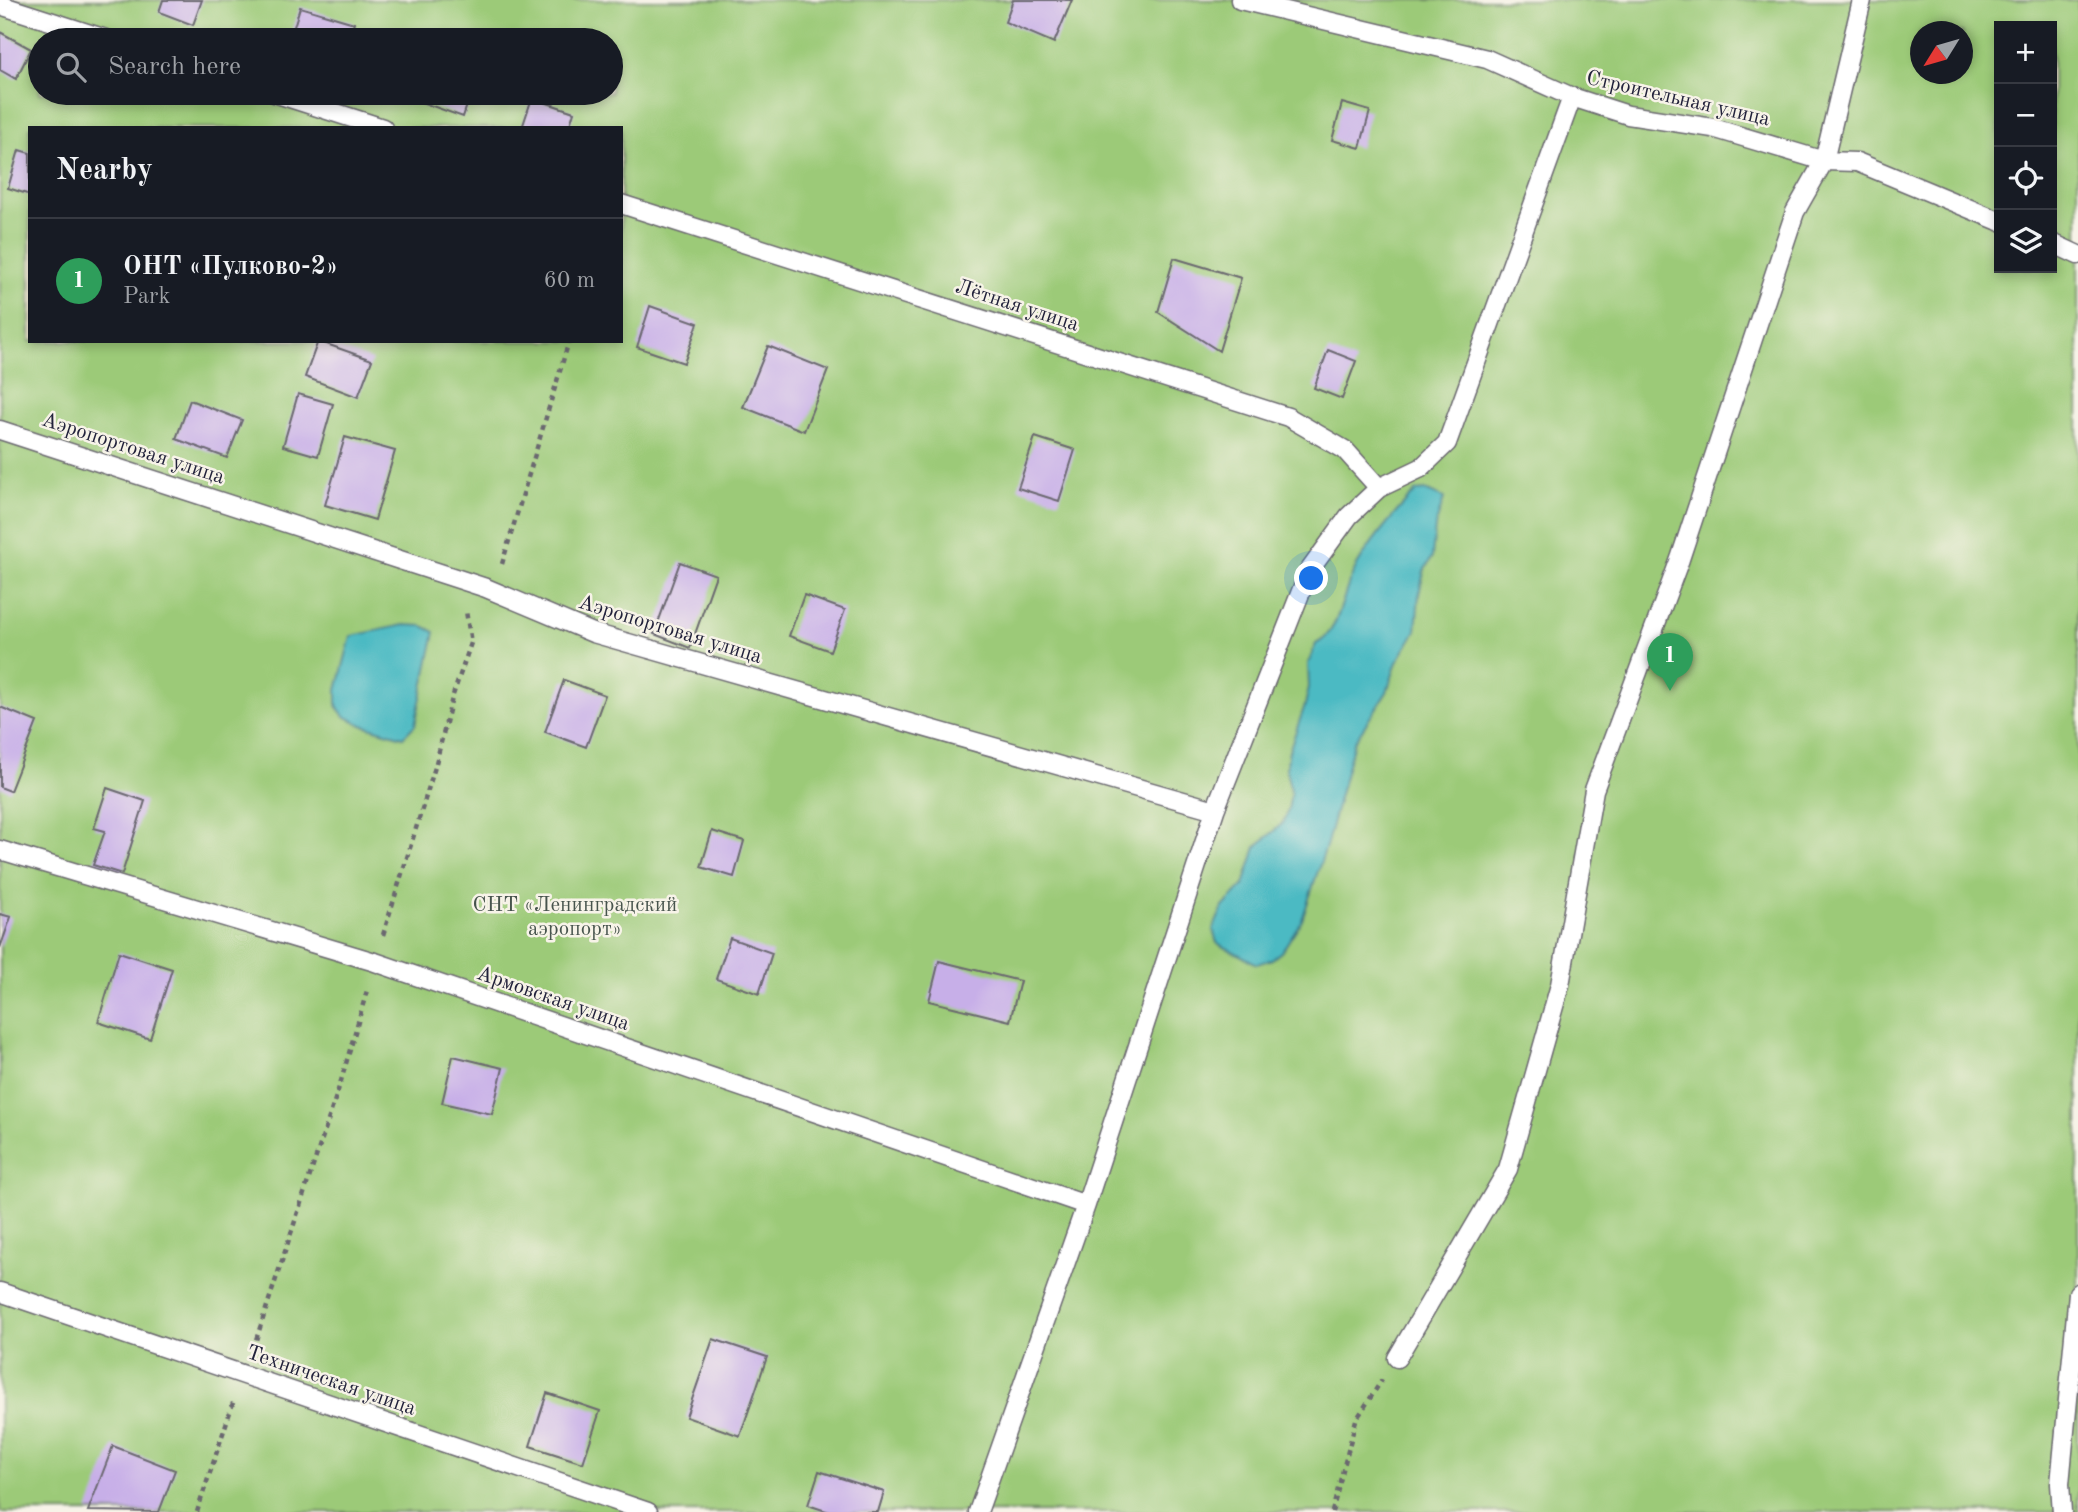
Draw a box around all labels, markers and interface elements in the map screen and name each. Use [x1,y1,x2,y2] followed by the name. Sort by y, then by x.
[1910,21,1973,84] north arrow
[1994,21,2057,273] map controls
[1994,21,2057,84] button: +
[28,28,623,105] search box
[52,48,90,86] icon: search
[108,54,241,80] text: Search here
[1584,68,1772,130] street label: Строительная улица
[1994,84,2057,147] button: −
[1994,147,2057,210] button: locate
[56,156,153,186] text: Nearby
[1994,210,2057,273] button: layers
[123,254,338,280] text: ОНТ «Пулково-2»
[72,269,86,292] text: 1
[544,269,595,292] text: 60 m
[953,276,1081,336] street label: Лётная улица
[123,285,170,308] text: Park
[39,410,227,488] street label: Аэропортовая улица
[1294,561,1328,595] your location
[576,592,764,668] street label: Аэропортовая улица
[1647,633,1693,691] pin: 1
[473,895,677,940] park label: СНТ «Ленинградский аэропорт»
[474,963,632,1035] street label: Армовская улица
[244,1342,418,1420] street label: Техническая улица

